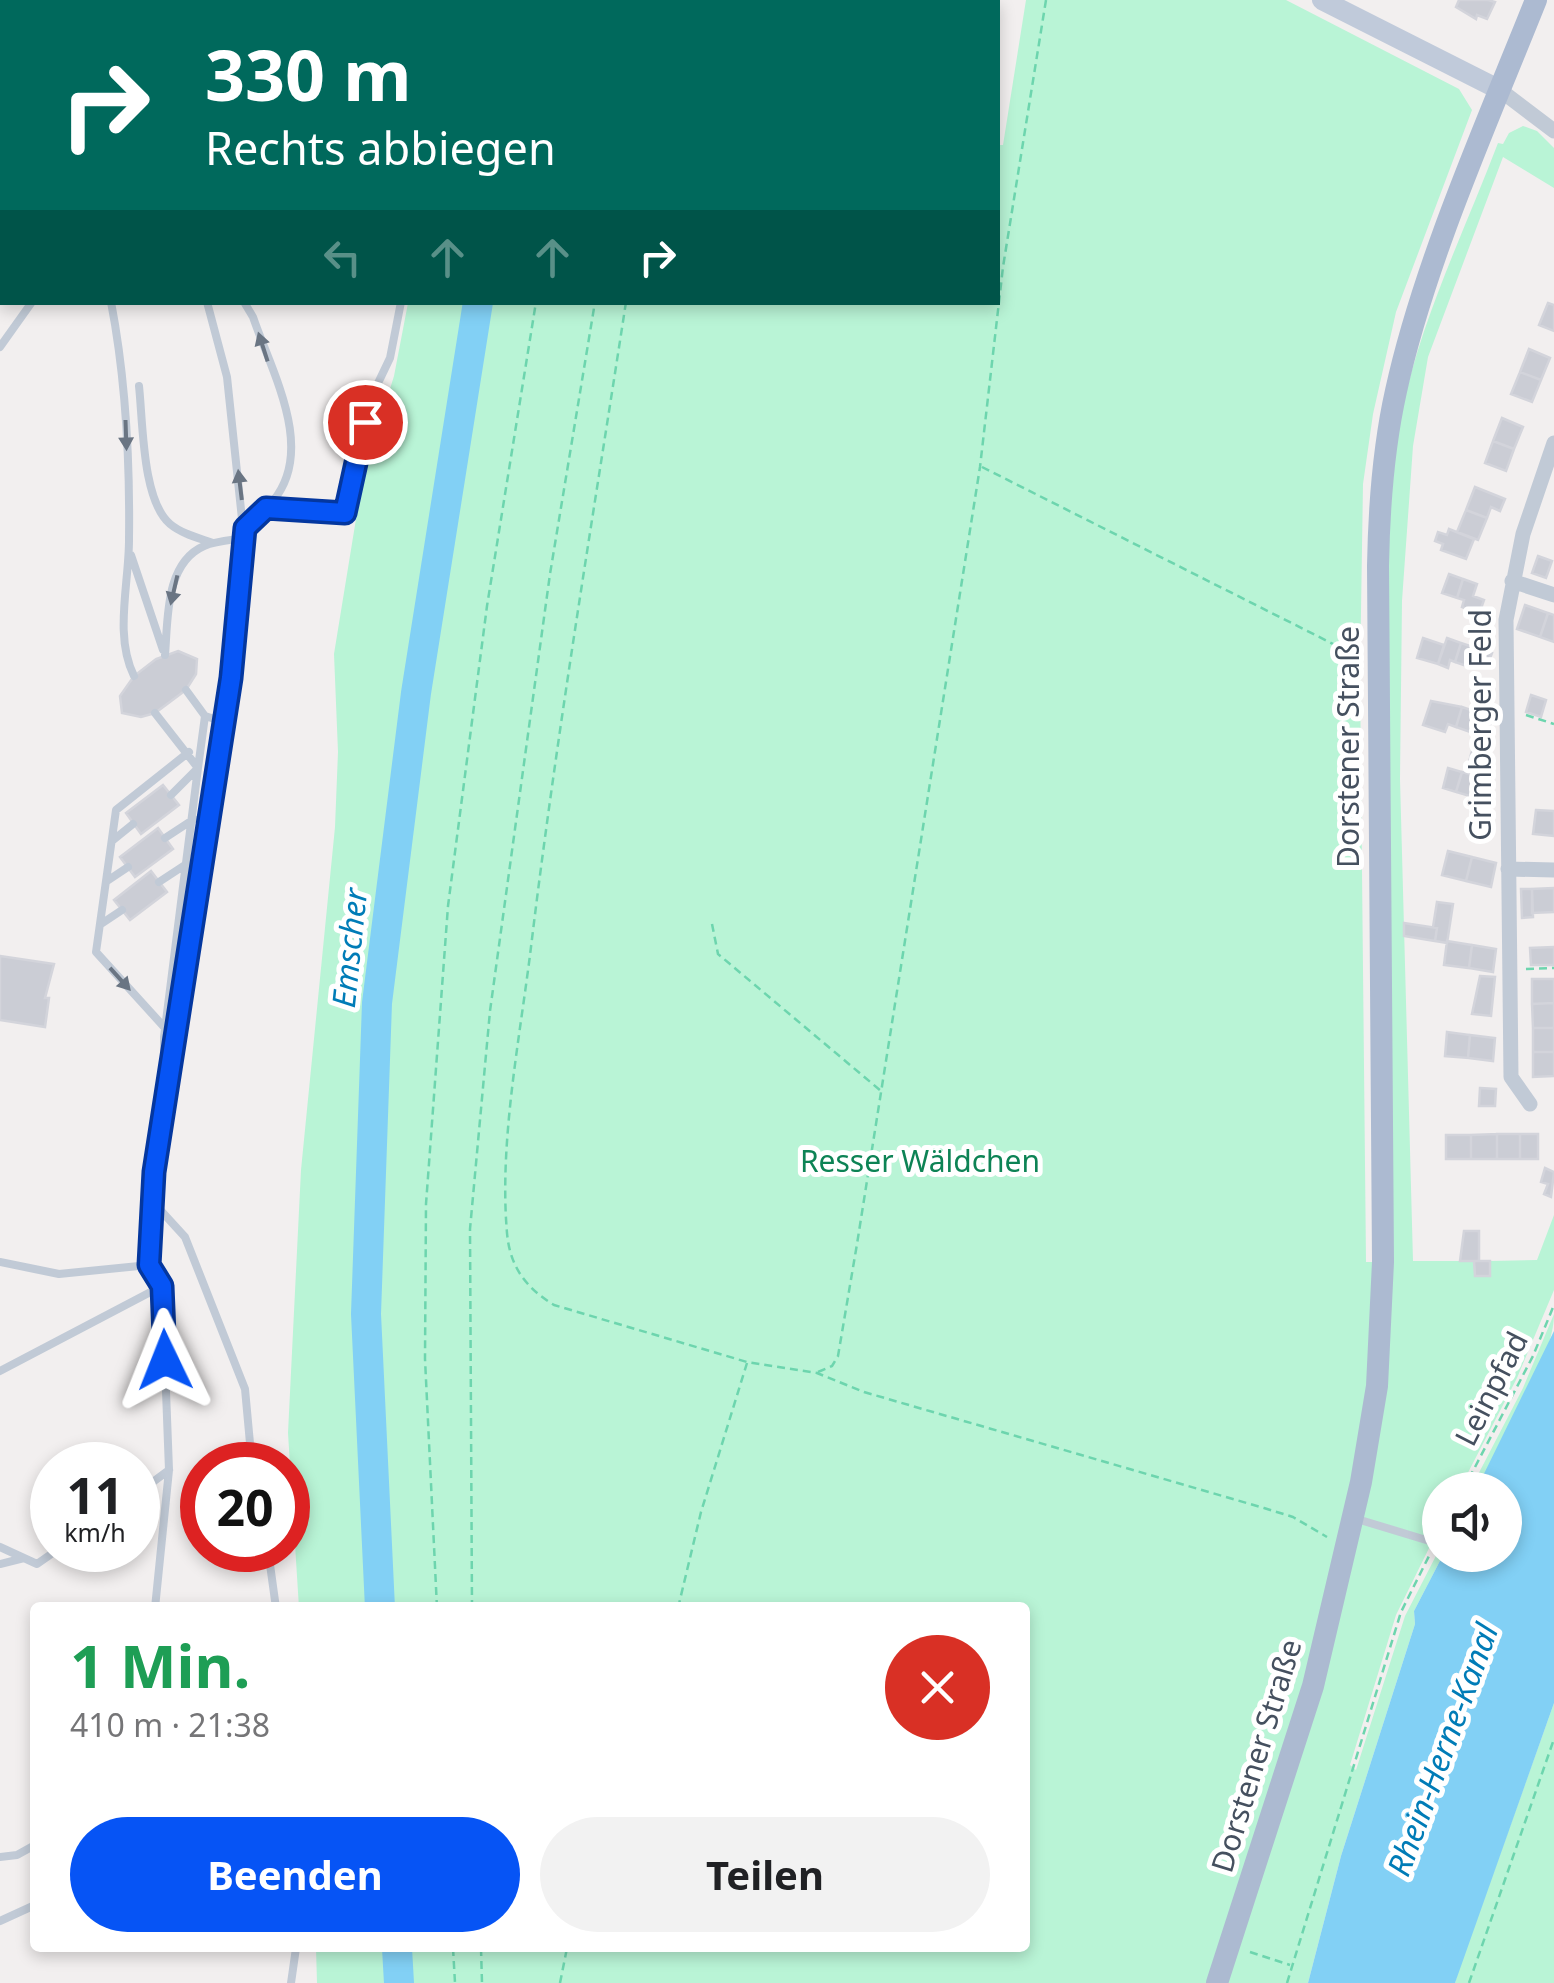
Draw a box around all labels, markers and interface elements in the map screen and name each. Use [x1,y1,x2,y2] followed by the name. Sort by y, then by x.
[205,26,412,122] text: 330 m
[40,40,170,170] icon: right
[205,117,556,178] text: Rechts abbiegen
[315,230,370,285] icon: left
[420,230,475,285] icon: ahead
[525,230,580,285] icon: ahead
[630,230,685,285] icon: right
[255,332,270,362] one-way arrow
[323,380,408,465] pin
[338,395,393,450] icon: arrive
[118,420,134,452] one-way arrow
[232,469,248,501] one-way arrow
[166,575,181,606] one-way arrow
[1459,609,1500,841] street label: Grimberger Feld
[1327,626,1368,868] street label: Dorstener Straße
[321,885,376,1010] water label: Emscher
[109,966,131,991] one-way arrow
[800,1140,1040,1181] park label: Resser Wäldchen
[113,1308,217,1412] position arrow
[1444,1324,1537,1452] street label: Leinpfad
[180,1442,310,1572] speed limit sign: 20
[66,1461,124,1529] text: 11
[1422,1472,1522,1572] map controls
[1422,1472,1522,1572] button: sound
[64,1515,126,1549] text: km/h
[1376,1617,1507,1882] water label: Rhein-Herne-Kanal
[70,1624,250,1706] text: 1 Min.
[1201,1634,1311,1877] street label: Dorstener Straße
[885,1635,990,1740] button: close
[70,1703,270,1746] text: 410 m · 21:38
[70,1817,520,1932] button: Beenden
[540,1817,990,1932] button: Teilen

